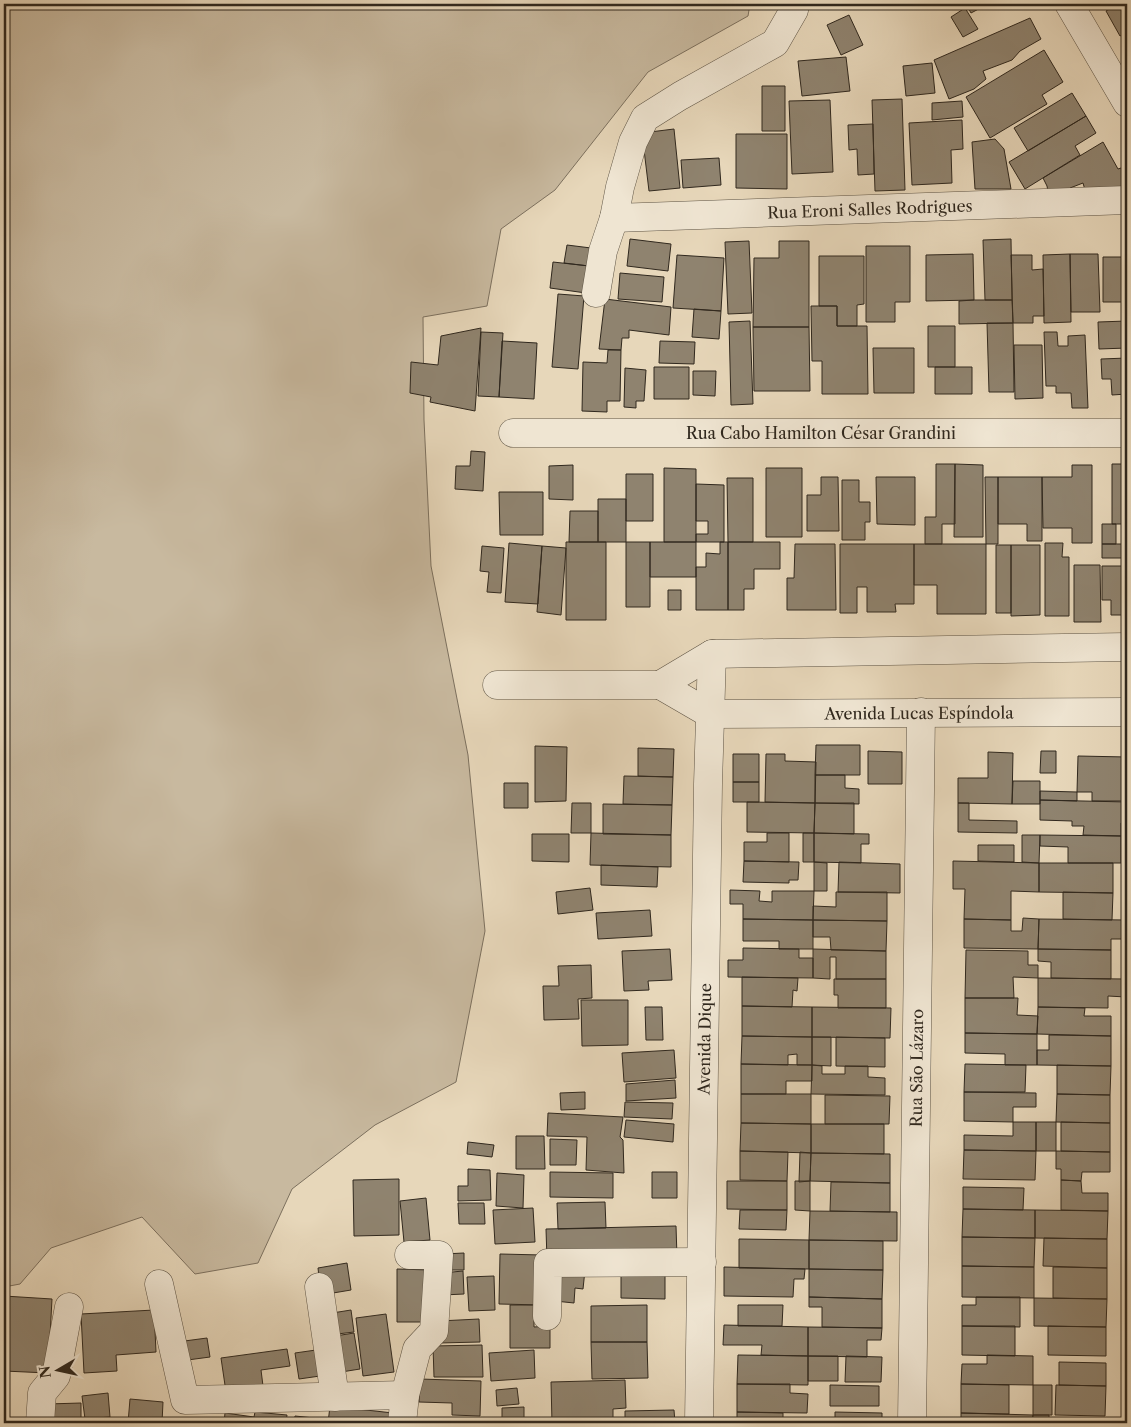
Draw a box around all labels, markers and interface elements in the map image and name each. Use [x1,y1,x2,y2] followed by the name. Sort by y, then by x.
[767,195,973,223] street label: Rua Eroni Salles Rodrigues
[686,423,956,443] street label: Rua Cabo Hamilton César Grandini
[823,703,1014,723] street label: Avenida Lucas Espíndola
[694,983,715,1096] street label: Avenida Dique
[906,1009,927,1127] street label: Rua São Lázaro
[32,1344,82,1394] north arrow
[35,1365,55,1379] text: N

